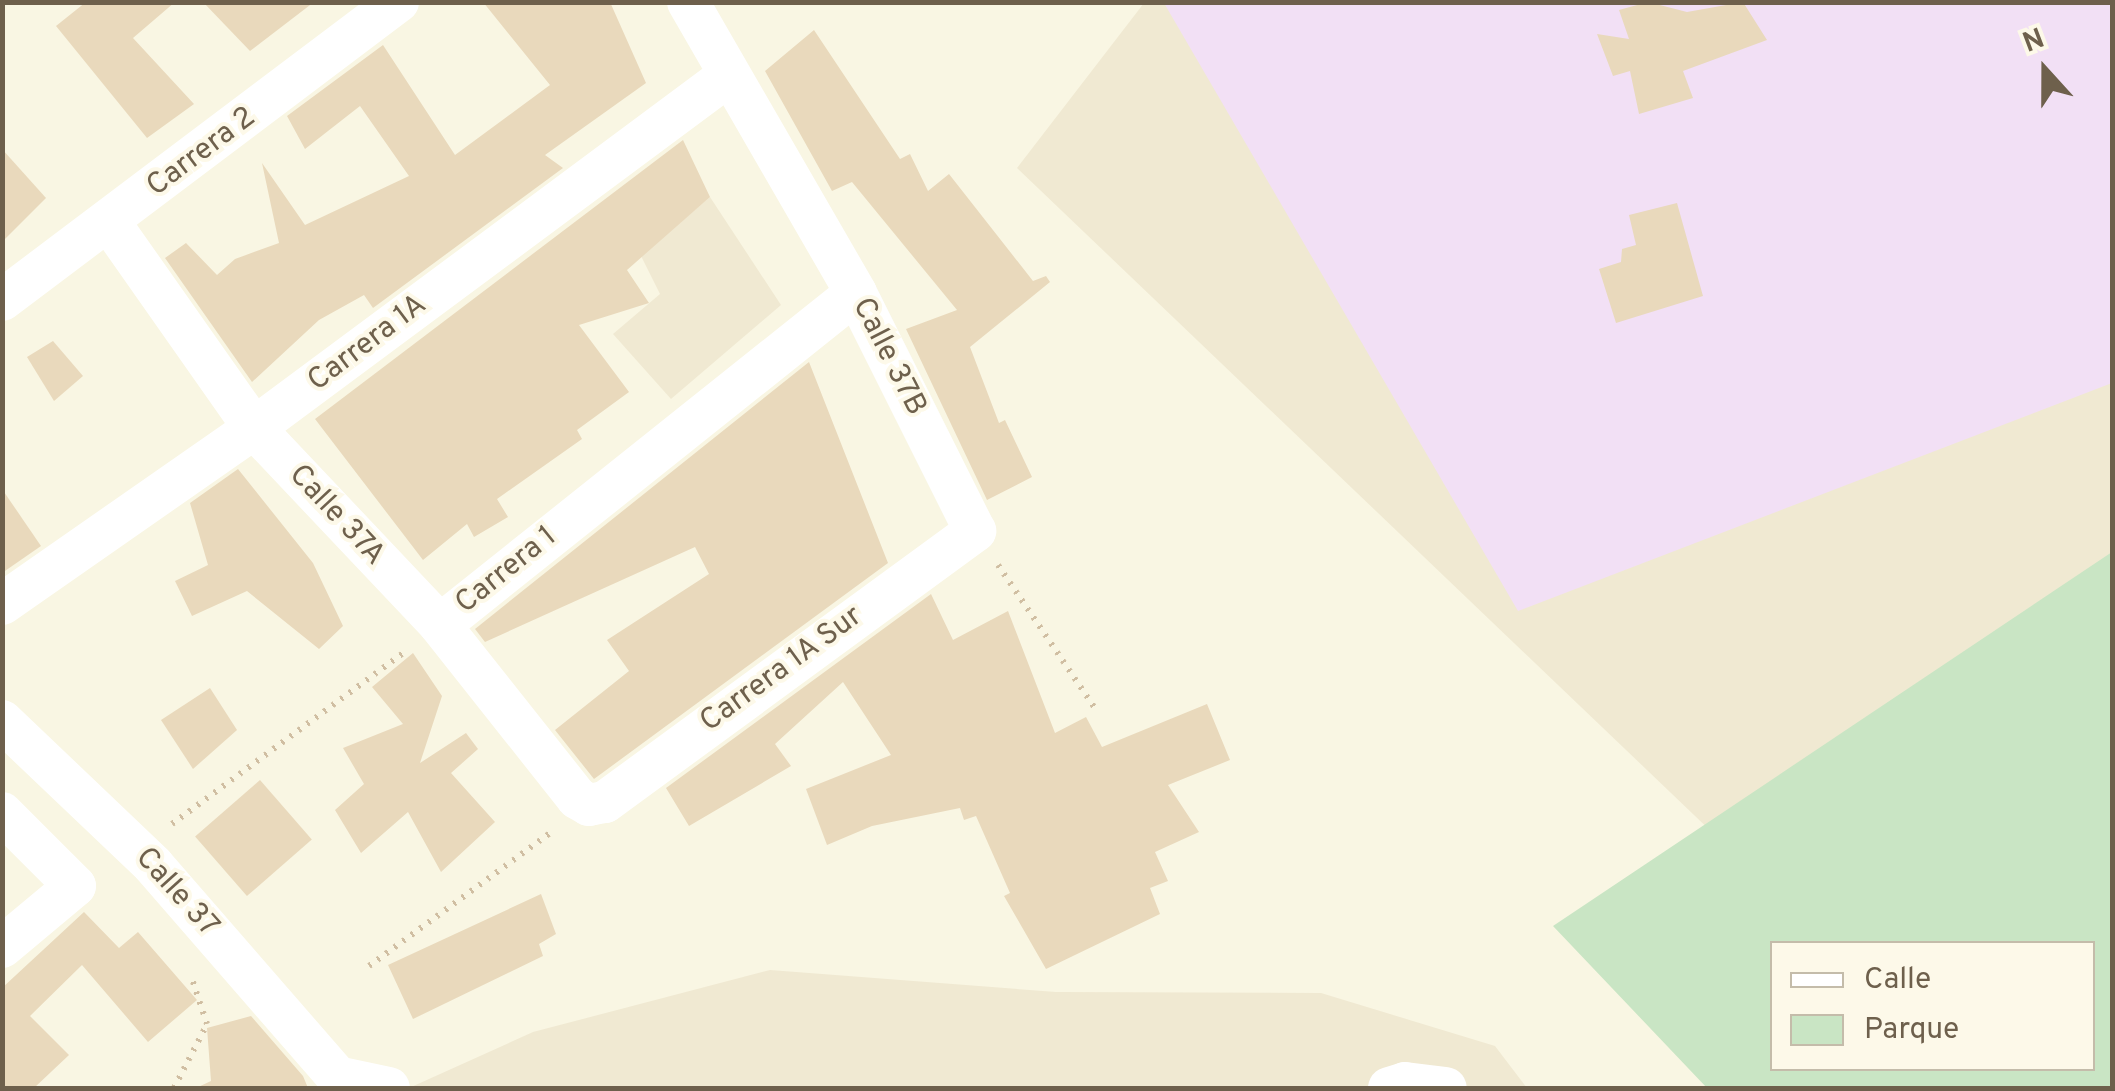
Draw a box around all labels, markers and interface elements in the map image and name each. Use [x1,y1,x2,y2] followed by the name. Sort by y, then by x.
[1995,20,2095,120] north arrow
[2018,22,2050,62] text: N
[141,100,263,206] street label: Carrera 2
[302,288,434,400] street label: Carrera 1A
[843,292,933,422] street label: Calle 37B
[280,458,392,574] street label: Calle 37A
[449,519,565,623] street label: Carrera 1
[693,599,871,741] street label: Carrera 1A Sur
[127,841,225,945] street label: Calle 37
[1770,941,2095,1071] legend
[1864,962,1931,999] text: Calle
[1864,1012,1959,1049] text: Parque

